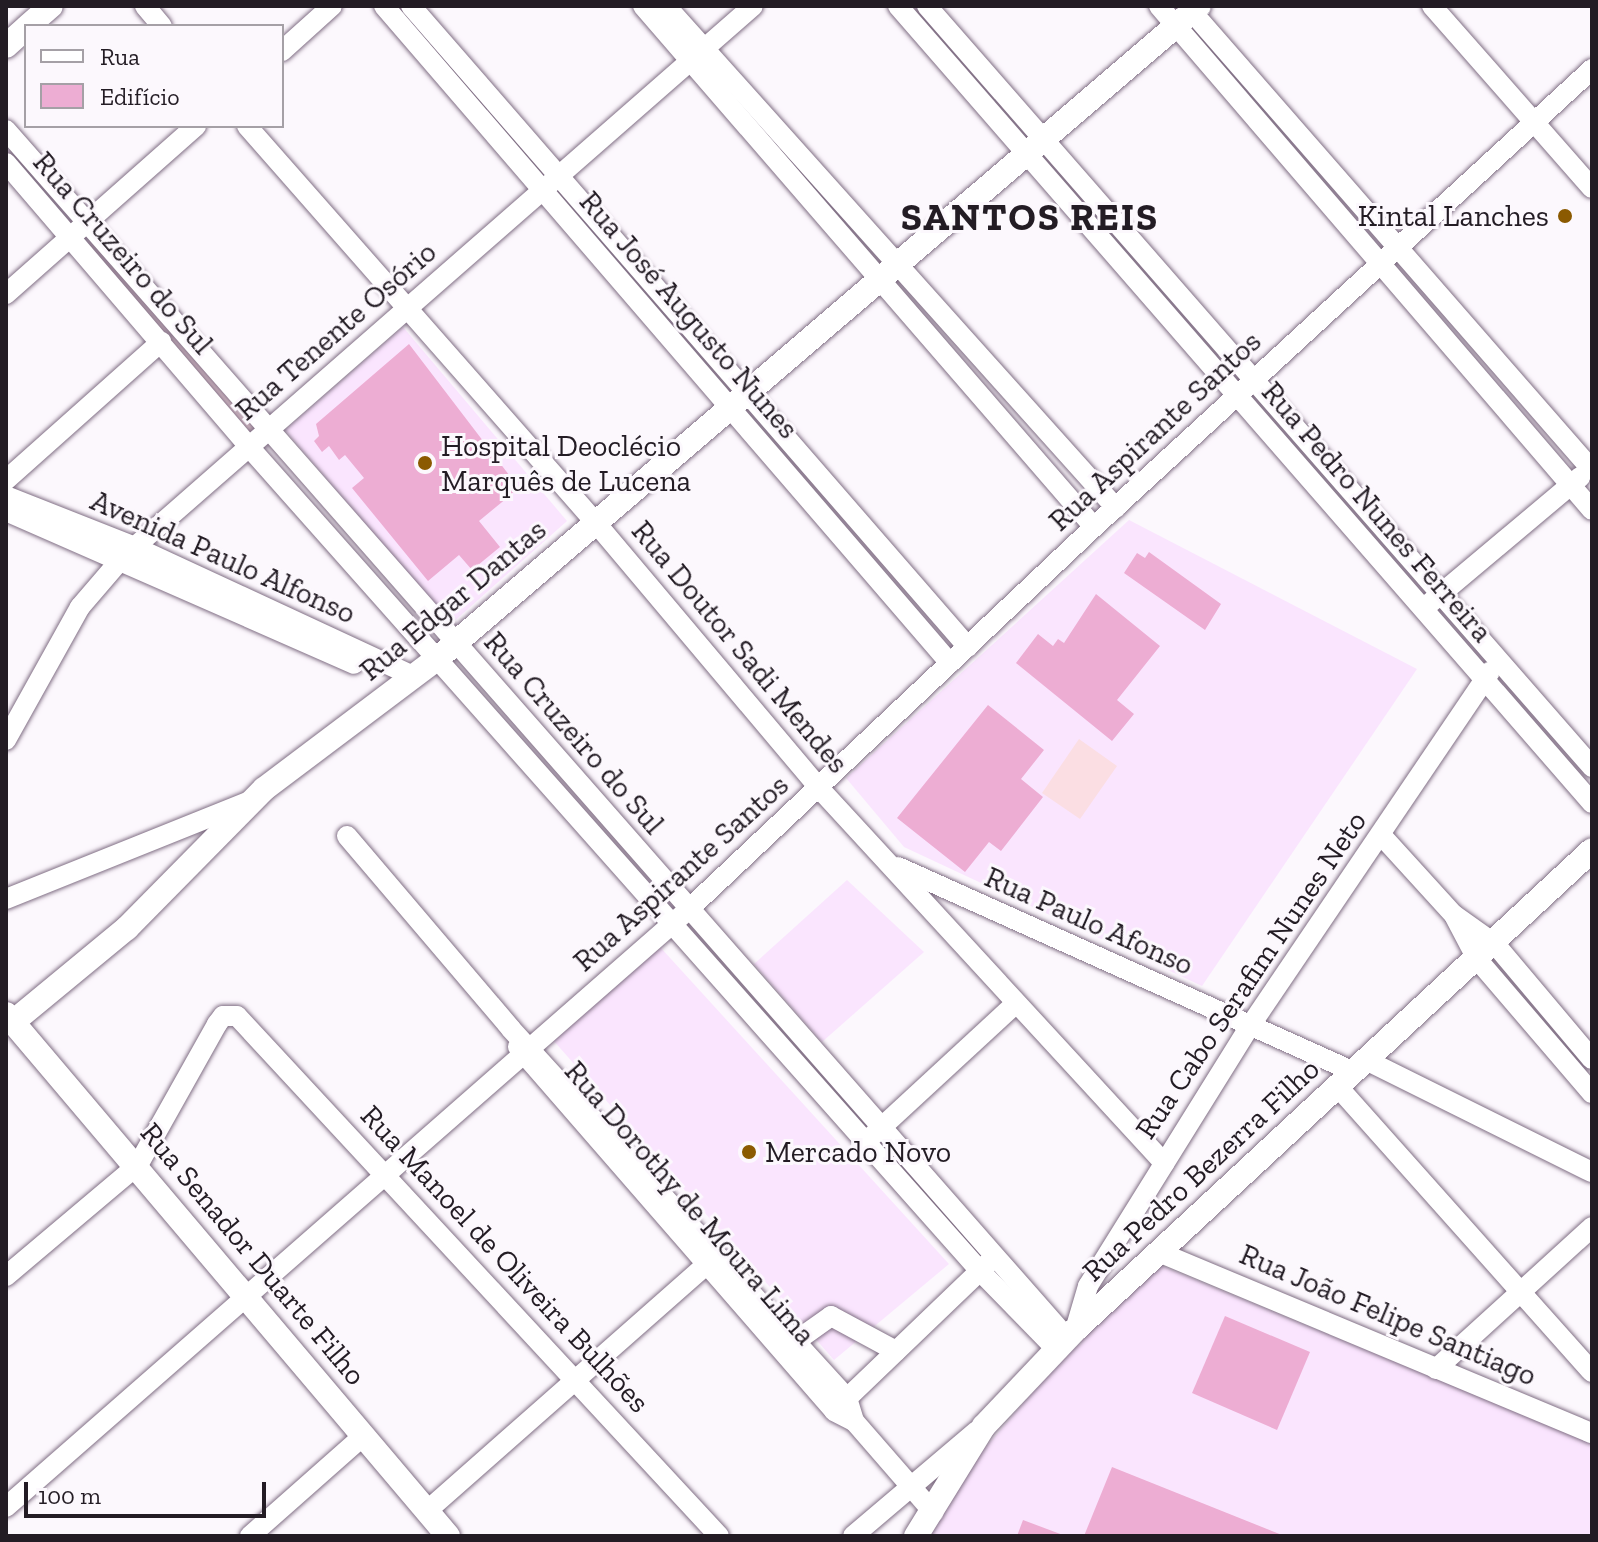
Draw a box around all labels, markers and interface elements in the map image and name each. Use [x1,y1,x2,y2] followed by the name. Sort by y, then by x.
[24,24,284,128] legend
[100,42,140,71] text: Rua
[100,82,180,111] text: Edifício
[25,145,221,361] street label: Rua Cruzeiro do Sul
[571,183,807,447] street label: Rua José Augusto Nunes
[901,195,1159,241] district label: SANTOS REIS
[1358,198,1549,234] place label: Kintal Lanches
[1556,207,1574,225] marker: Kintal Lanches
[228,234,444,428] street label: Rua Tenente Osório
[1041,323,1269,539] street label: Rua Aspirante Santos
[1254,374,1500,650] street label: Rua Pedro Nunes Ferreira
[441,428,691,498] place label: Hospital Deoclécio Marquês de Lucena
[416,454,434,472] marker: Hospital Deoclécio Marquês de Lucena
[85,482,361,632] street label: Avenida Paulo Alfonso
[352,511,554,689] street label: Rua Edgar Dantas
[624,513,856,781] street label: Rua Doutor Sadi Mendes
[476,625,672,841] street label: Rua Cruzeiro do Sul
[566,767,796,979] street label: Rua Aspirante Santos
[1128,804,1374,1146] street label: Rua Cabo Serafim Nunes Neto
[979,859,1199,983] street label: Rua Paulo Afonso
[1075,1051,1327,1289] street label: Rua Pedro Bezerra Filho
[557,1053,823,1353] street label: Rua Dorothy de Moura Lima
[353,1098,657,1420] street label: Rua Manoel de Oliveira Bulhões
[132,1115,374,1393] street label: Rua Senador Duarte Filho
[765,1134,951,1170] place label: Mercado Novo
[740,1143,758,1161] marker: Mercado Novo
[1234,1236,1542,1394] street label: Rua João Felipe Santiago
[28,1466,270,1516] scale bar
[38,1481,101,1510] text: 100 m

